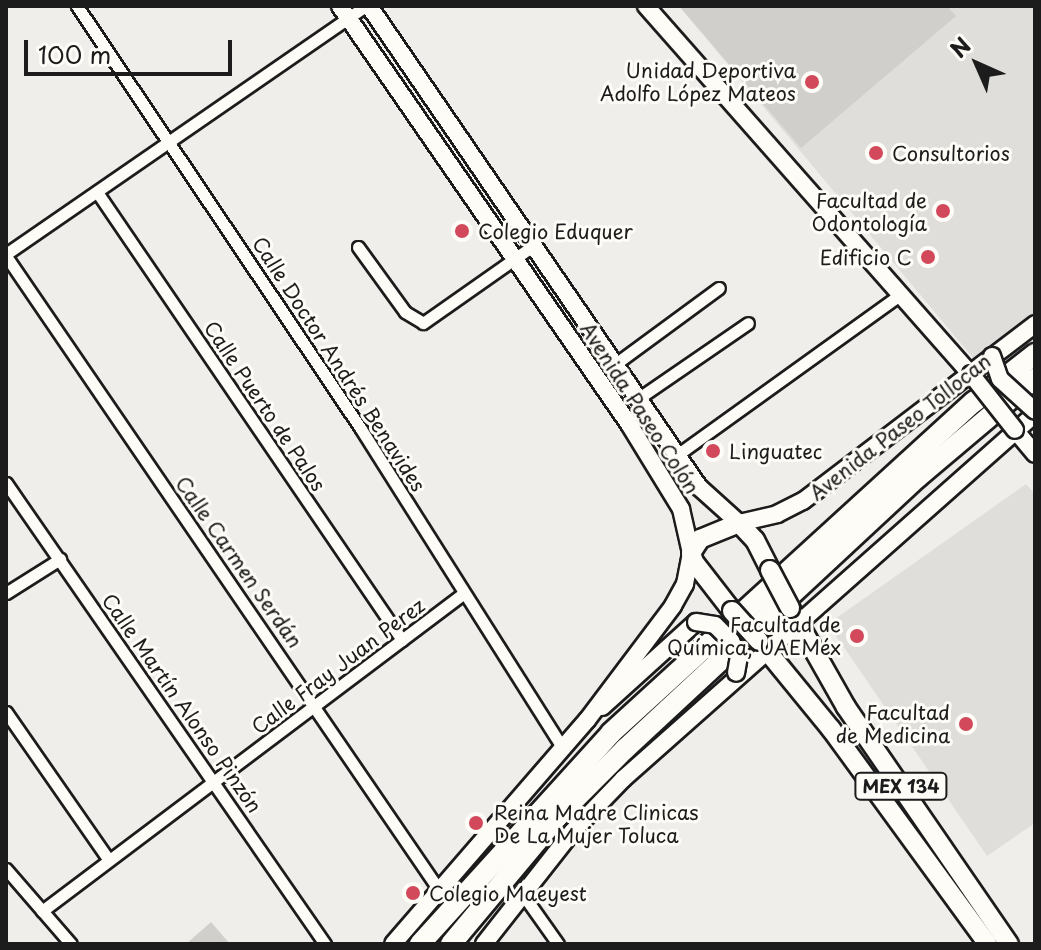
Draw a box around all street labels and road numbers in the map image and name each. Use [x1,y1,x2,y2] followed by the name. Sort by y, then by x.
[247,231,431,497] street label: Calle Doctor Andrés Benavides
[198,315,332,497] street label: Calle Puerto de Palos
[576,318,704,498] street label: Avenida Paseo Colón
[805,349,995,505] street label: Avenida Paseo Tollocan
[170,470,308,654] street label: Calle Carmen Serdán
[97,588,267,818] street label: Calle Martín Alonso Pinzón
[247,593,429,739] street label: Calle Fray Juan Perez
[853,772,949,800] road number: MEX 134

